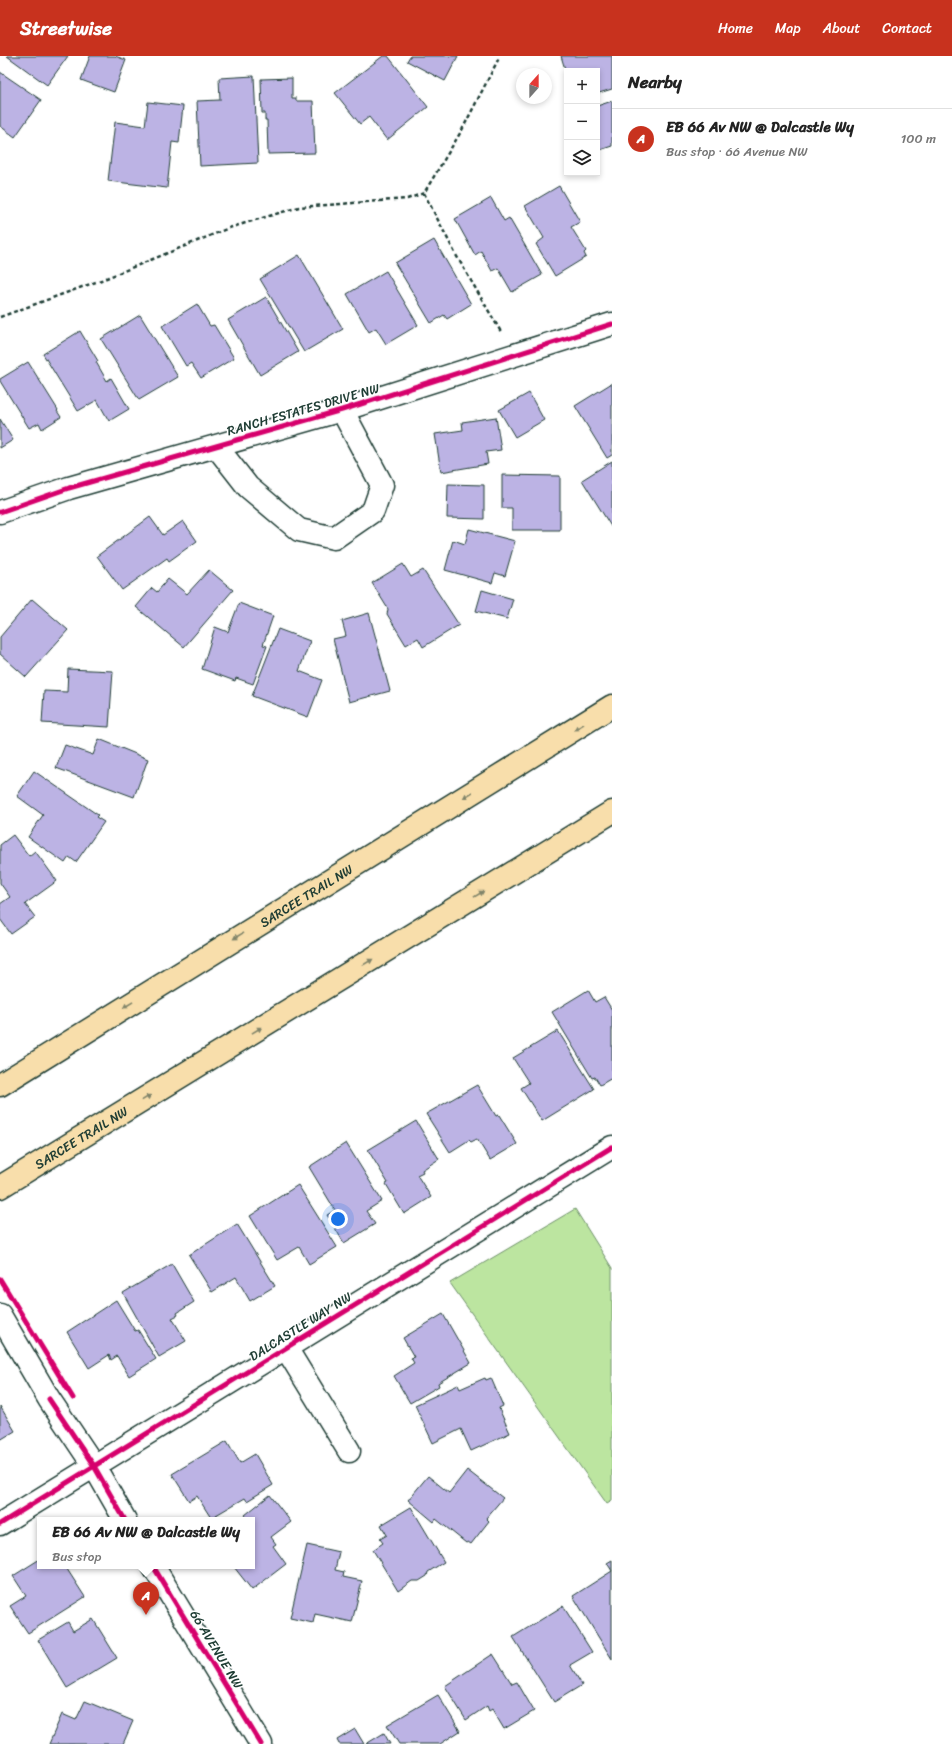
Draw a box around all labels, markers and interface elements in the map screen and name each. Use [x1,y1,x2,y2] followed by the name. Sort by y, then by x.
[20,12,112,45] text: Streetwise
[718,16,753,41] text: Home
[775,16,801,41] text: Map
[823,16,860,41] text: About
[882,16,932,41] text: Contact
[628,67,682,97] text: Nearby
[516,68,552,104] north arrow
[564,68,600,176] map controls
[564,68,600,104] button: +
[564,104,600,140] button: −
[666,114,854,140] text: EB 66 Av NW @ Dalcastle Wy
[637,127,645,150] text: A
[901,127,936,150] text: 100 m
[564,140,600,176] button: layers
[666,140,808,163] text: Bus stop · 66 Avenue NW
[224,376,383,442] street label: RANCH ESTATES DRIVE NW
[573,723,585,730] one-way arrow
[463,791,473,799] one-way arrow
[255,858,358,934] street label: SARCEE TRAIL NW
[474,890,484,898] one-way arrow
[232,933,244,940] one-way arrow
[363,958,373,966] one-way arrow
[122,1002,134,1009] one-way arrow
[251,1026,263,1033] one-way arrow
[140,1094,152,1101] one-way arrow
[30,1100,133,1175] street label: SARCEE TRAIL NW
[328,1209,348,1229] your location
[244,1285,357,1367] street label: DALCASTLE WAY NW
[37,1517,255,1569] popup
[52,1519,240,1545] text: EB 66 Av NW @ Dalcastle Wy
[52,1545,101,1568] text: Bus stop
[133,1582,159,1615] pin: A
[184,1605,250,1694] street label: 66 AVENUE NW

